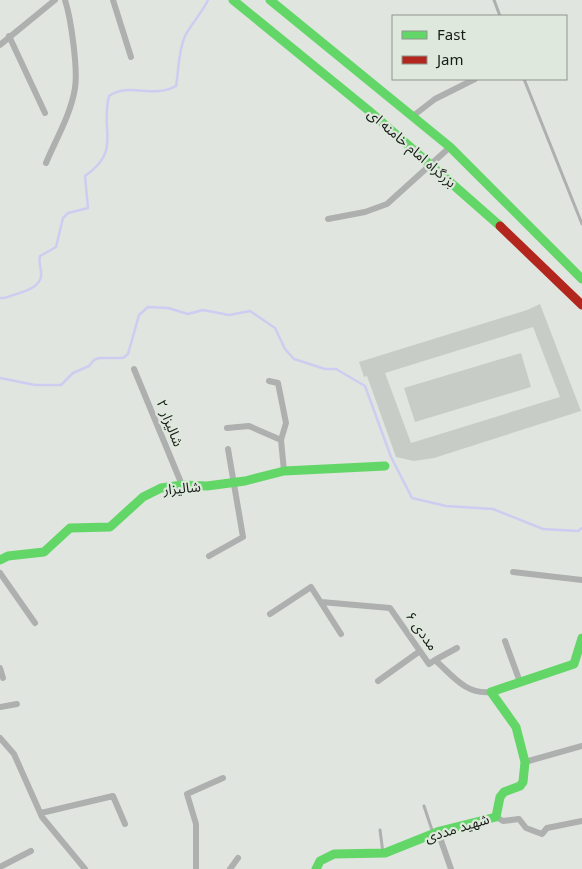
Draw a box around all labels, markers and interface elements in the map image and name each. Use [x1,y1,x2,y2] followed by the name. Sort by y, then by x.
[392,15,567,80] legend
[437,19,466,51] text: Fast
[435,44,464,76] text: Jam
[360,101,463,196] street label: بزرگراه امام خامنه ای
[147,395,192,451] street label: شالیزار ۲
[161,472,202,505] street label: شالیزار
[397,605,446,658] street label: مددی ۶
[421,805,493,852] street label: شهید مددی

